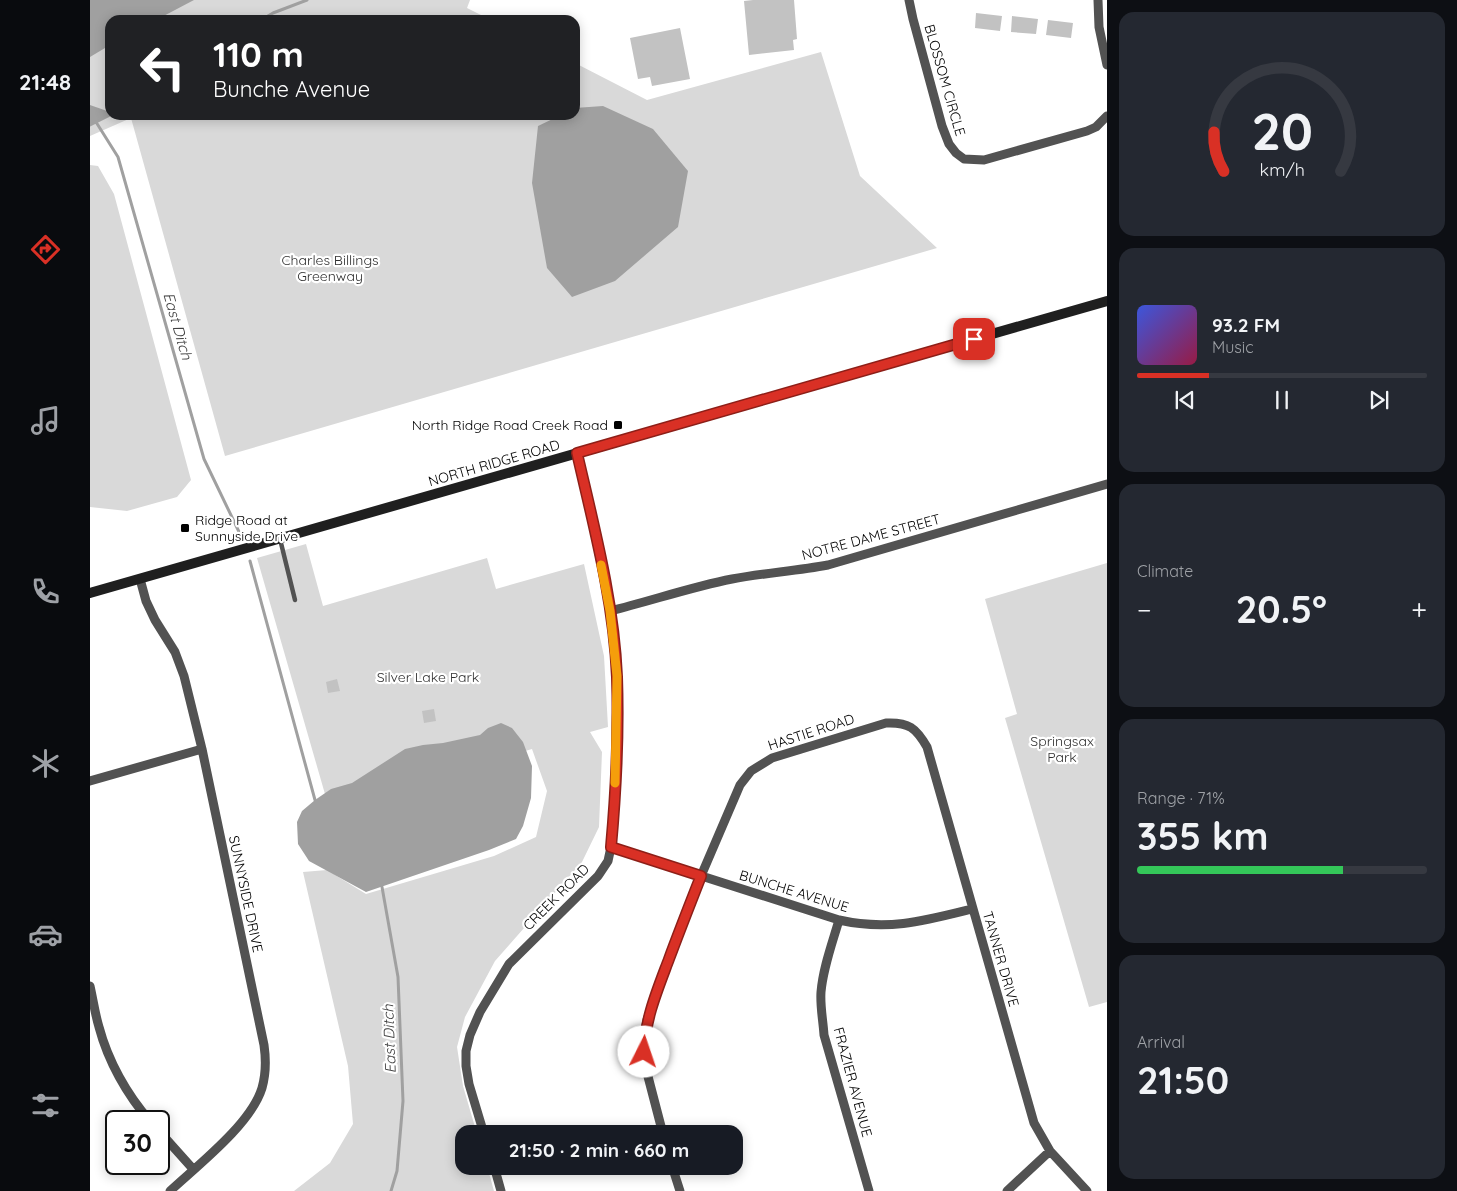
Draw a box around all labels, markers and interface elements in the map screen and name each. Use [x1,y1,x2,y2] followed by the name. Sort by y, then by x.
[920,22,970,138] street label: BLOSSOM CIRCLE
[213,32,304,76] text: 110 m
[130,35,195,100] icon: left
[19,68,71,96] text: 21:48
[213,75,370,103] text: Bunche Avenue
[1251,98,1313,163] text: 20
[1259,158,1305,180] text: km/h
[28,232,63,267] icon: directions
[281,251,379,285] park label: Charles Billings Greenway
[159,290,197,362] water label: East Ditch
[1212,313,1280,337] text: 93.2 FM
[953,318,995,360] pin
[960,325,988,353] icon: arrive
[1212,337,1254,357] text: Music
[1171,386,1199,414] icon: previous
[1268,386,1296,414] icon: pause
[1365,386,1393,414] icon: next
[28,403,63,438] icon: music
[412,416,608,434] place label: North Ridge Road Creek Road
[612,419,624,431] marker: North Ridge Road Creek Road
[426,436,562,490] street label: NORTH RIDGE ROAD
[800,510,942,564] street label: NOTRE DAME STREET
[195,511,298,545] place label: Ridge Road at Sunnyside Drive
[179,522,191,534] marker: Ridge Road at Sunnyside Drive
[1137,561,1193,581] text: Climate
[28,574,63,609] icon: phone
[1236,585,1327,633] text: 20.5°
[1137,592,1152,627] text: −
[1411,592,1427,627] text: +
[377,668,479,686] park label: Silver Lake Park
[766,710,856,754] street label: HASTIE ROAD
[1030,732,1094,766] park label: Springsax Park
[28,746,63,781] icon: climate
[1137,788,1225,808] text: Range · 71%
[1137,812,1268,860] text: 355 km
[225,834,267,954] street label: SUNNYSIDE DRIVE
[519,860,593,934] street label: CREEK ROAD
[737,866,851,916] street label: BUNCHE AVENUE
[979,909,1023,1009] street label: TANNER DRIVE
[28,917,63,952] icon: car
[378,1004,400,1074] water label: East Ditch
[617,1025,669,1077] position arrow
[830,1025,876,1139] street label: FRAZIER AVENUE
[1137,1032,1185,1052] text: Arrival
[1137,1056,1229,1104] text: 21:50
[28,1088,63,1123] icon: filters
[105,1110,170,1175] speed limit sign: 30
[509,1138,689,1162] text: 21:50 · 2 min · 660 m

